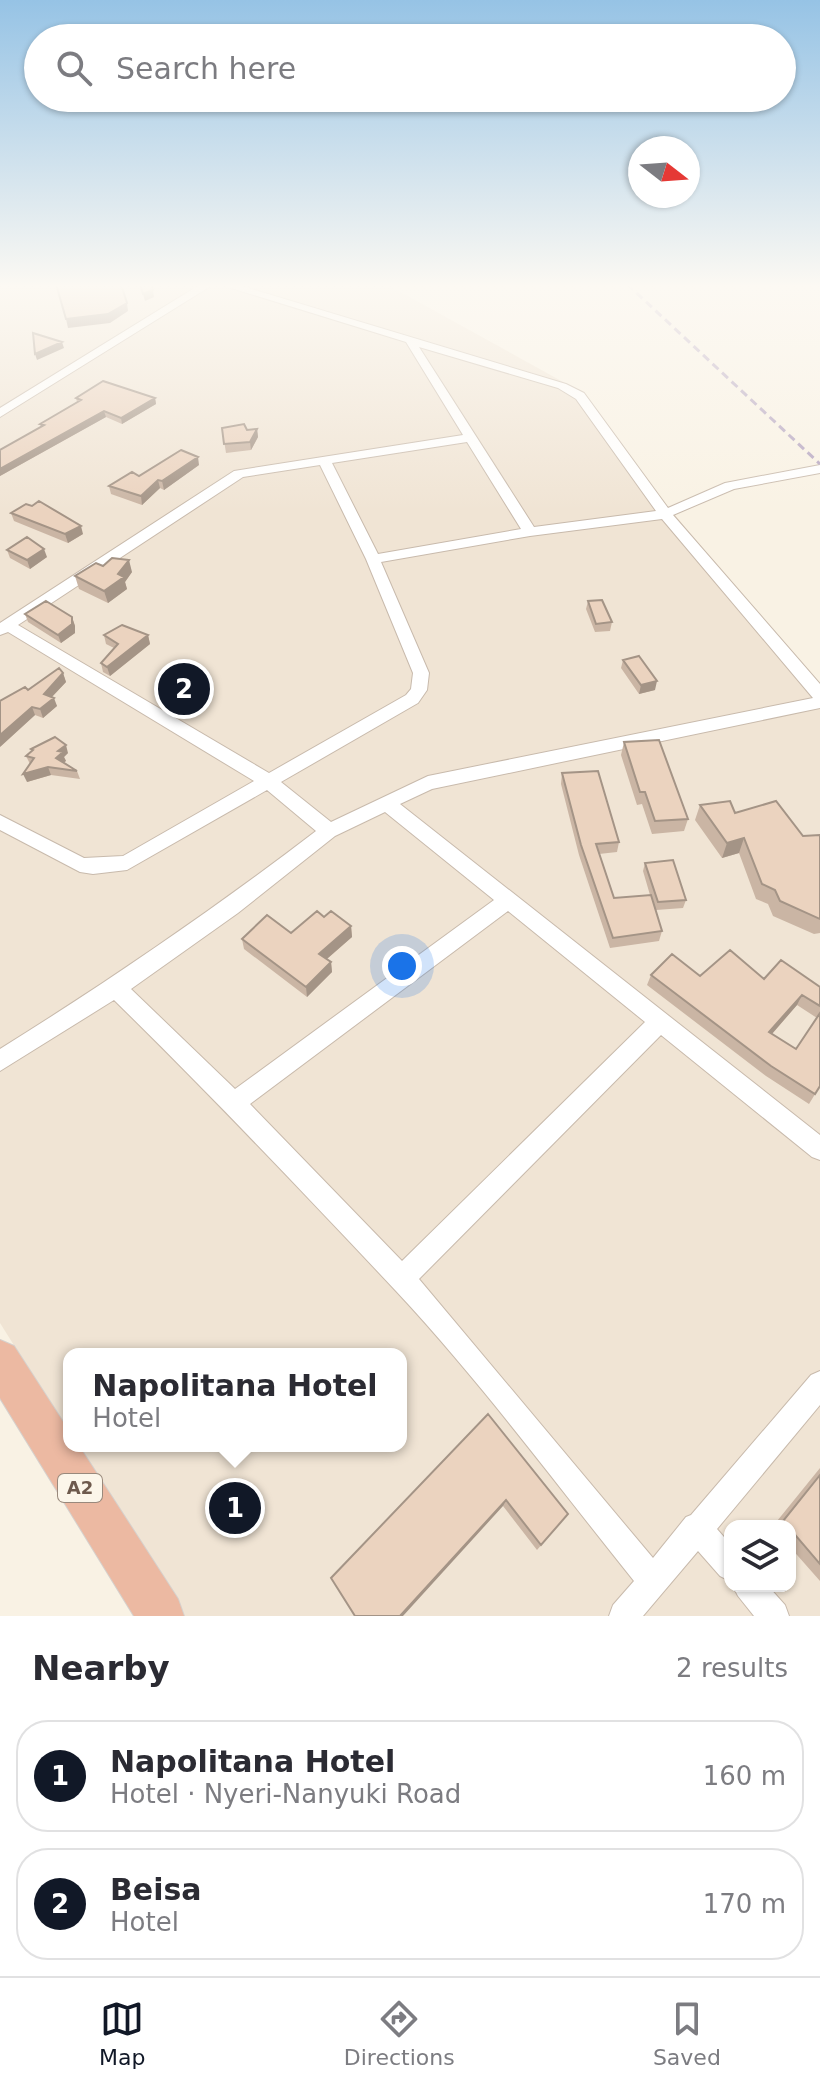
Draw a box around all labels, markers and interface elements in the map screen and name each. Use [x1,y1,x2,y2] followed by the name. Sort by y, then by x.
[24,24,796,112] search box
[52,46,96,90] icon: search
[116,51,296,86] text: Search here
[628,136,700,208] north arrow
[158,659,210,719] pin: 2
[382,946,422,986] your location
[63,1348,407,1452] popup
[92,1368,378,1403] text: Napolitana Hotel
[92,1403,161,1433] text: Hotel
[58,1474,102,1502] road number: A2
[209,1478,261,1538] pin: 1
[724,1520,796,1592] map controls
[724,1520,796,1592] button: layers
[32,1648,170,1688] text: Nearby
[676,1653,788,1683] text: 2 results
[110,1744,395,1779] text: Napolitana Hotel
[51,1761,69,1791] text: 1
[703,1761,786,1791] text: 160 m
[110,1779,461,1809] text: Hotel · Nyeri-Nanyuki Road
[110,1872,202,1907] text: Beisa
[51,1889,69,1919] text: 2
[703,1889,786,1919] text: 170 m
[110,1907,179,1937] text: Hotel
[99,1997,146,2070] tab: Map
[344,1997,455,2070] tab: Directions
[653,1997,721,2070] tab: Saved

